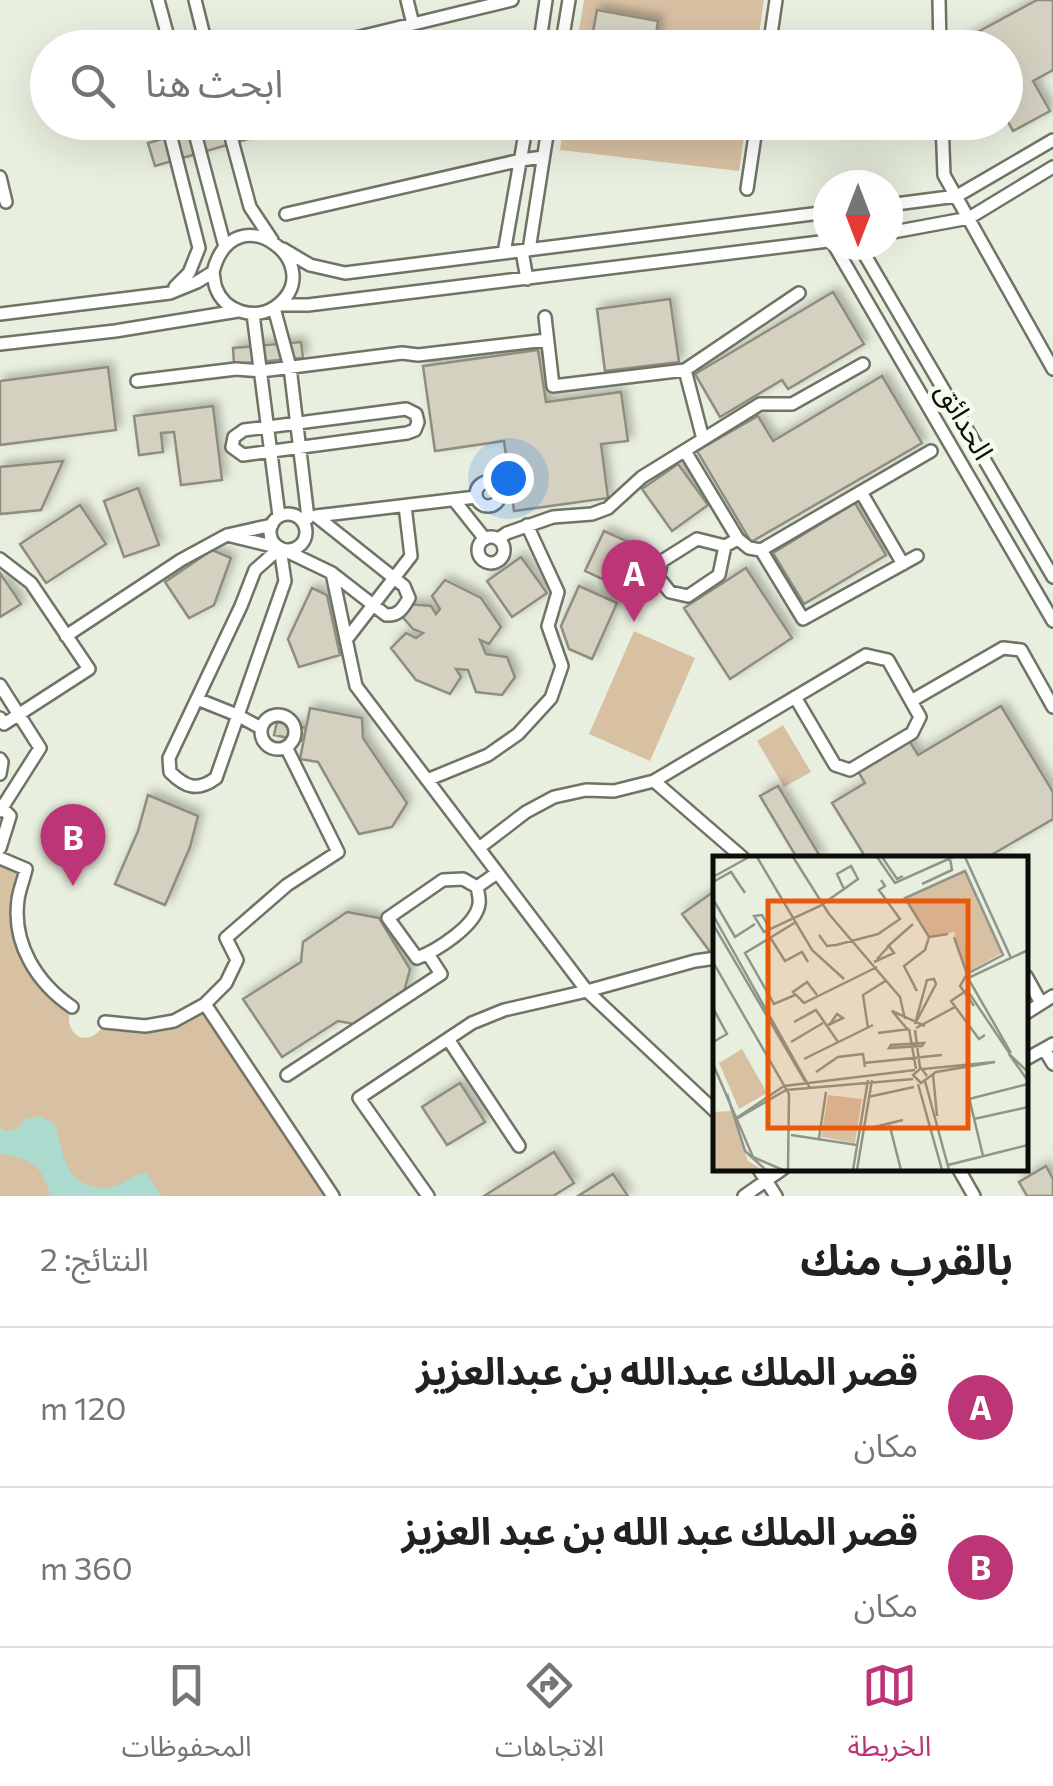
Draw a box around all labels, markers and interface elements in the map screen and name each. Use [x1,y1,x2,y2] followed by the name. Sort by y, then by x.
[30,30,1023,140] search box
[65,58,120,113] icon: search
[145,58,283,105] text: ابحث هنا
[813,170,903,260] north arrow
[929,376,1001,466] street label: الحدائق
[483,453,534,504] your location
[602,540,666,622] pin: A
[40,804,106,886] pin: B
[713,856,1028,1171] inset map
[800,1232,1013,1284] text: بالقرب منك
[40,1238,149,1278] text: النتائج: 2
[416,1346,918,1393] text: قصر الملك عبدالله بن عبدالعزيز
[40,1387,126,1427] text: 120 m
[969,1387,992,1427] text: A
[854,1424,918,1464] text: مكان
[402,1506,918,1553] text: قصر الملك عبد الله بن عبد العزيز
[40,1547,133,1587] text: 360 m
[970,1547,991,1587] text: B
[854,1584,918,1624] text: مكان
[122,1658,252,1777] tab: المحفوظات
[495,1658,604,1777] tab: الاتجاهات
[847,1658,931,1777] tab: الخريطة

